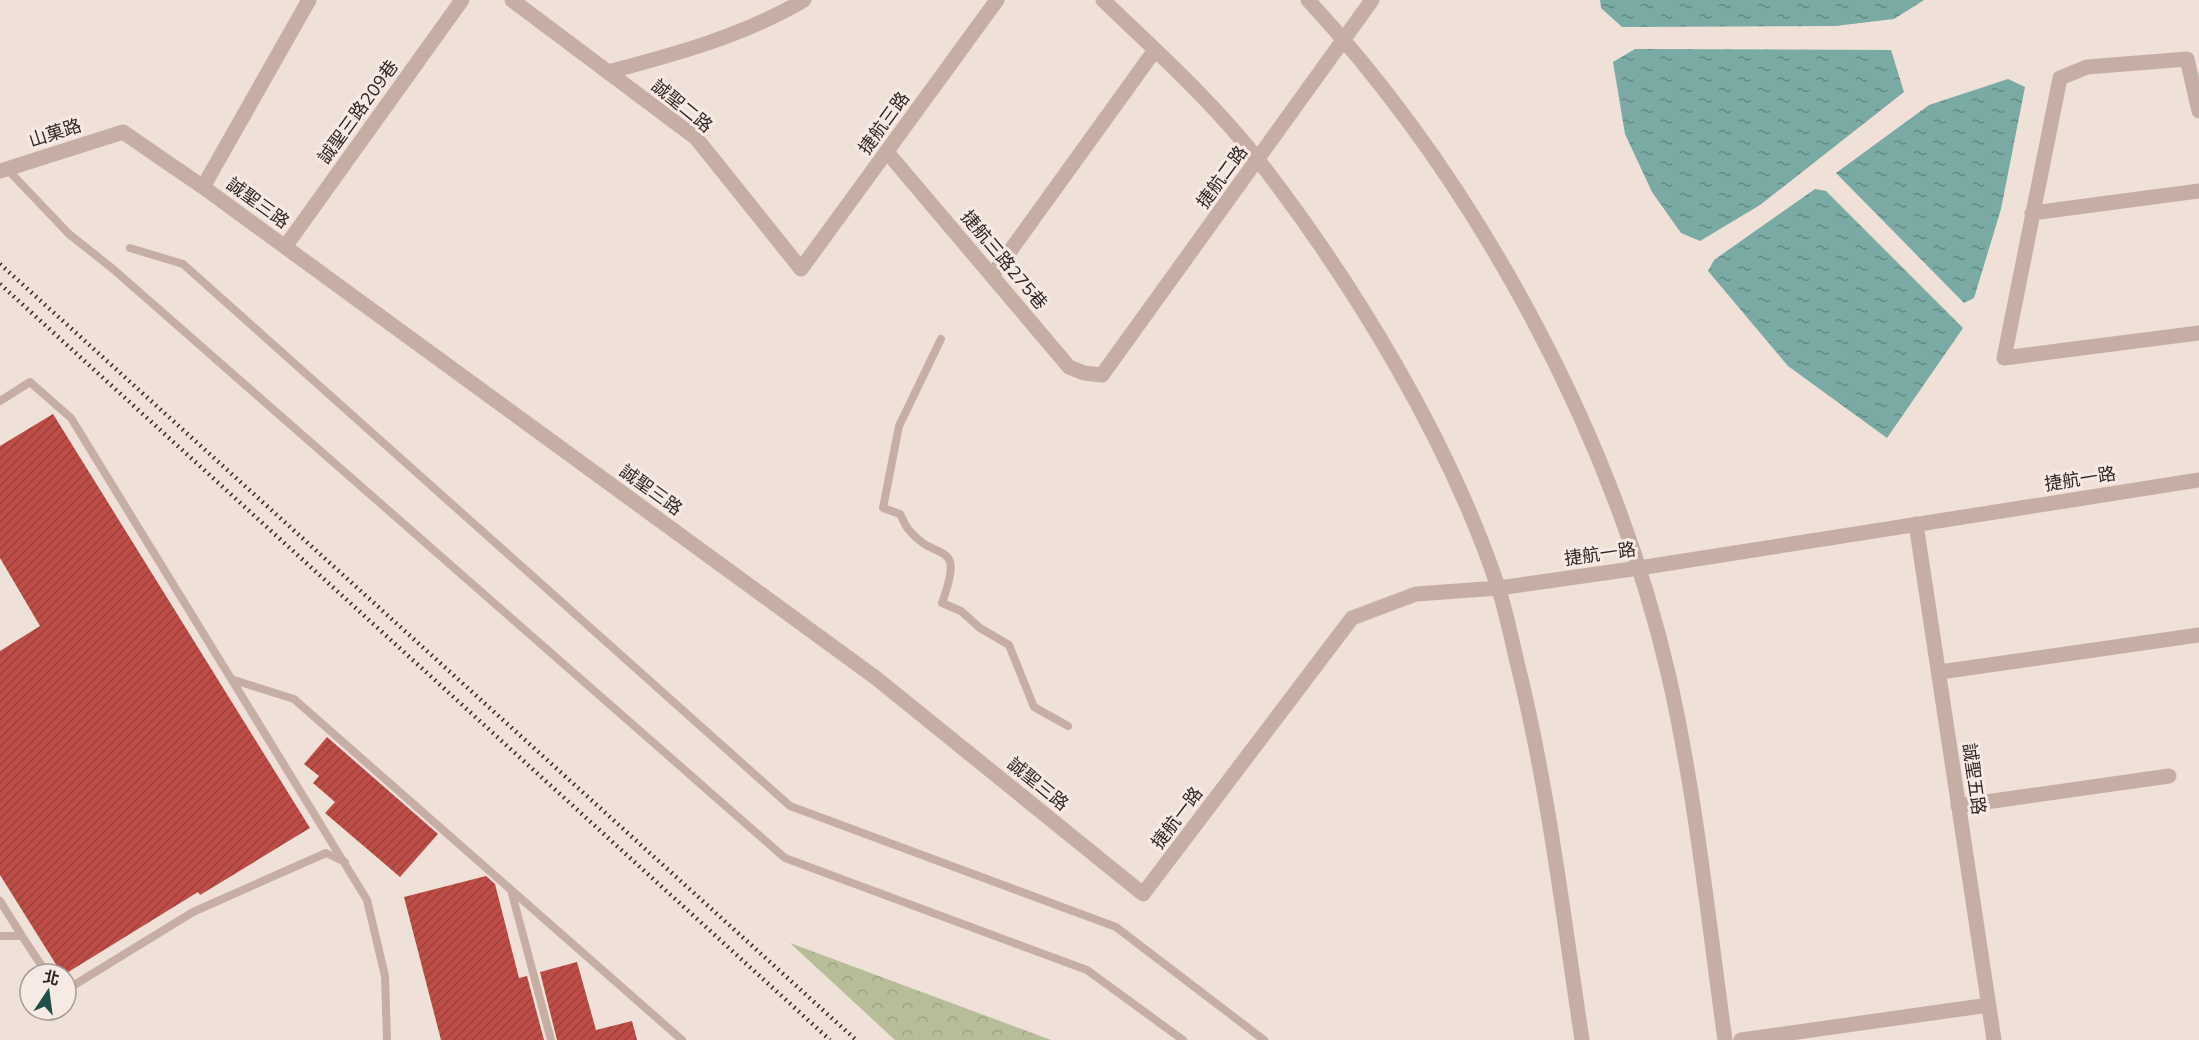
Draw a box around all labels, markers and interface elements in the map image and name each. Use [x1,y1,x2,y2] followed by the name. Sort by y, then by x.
[312,55,404,169] street label: 誠聖三路209巷
[646,74,718,138] street label: 誠聖二路
[853,87,915,159] street label: 捷航三路
[26,113,84,153] street label: 山菓路
[1191,141,1253,213] street label: 捷航二路
[222,172,294,234] street label: 誠聖三路
[955,205,1053,315] street label: 捷航三路275巷
[615,459,687,521] street label: 誠聖三路
[2043,462,2117,496] street label: 捷航一路
[1563,537,1637,571] street label: 捷航一路
[1957,742,1991,816] street label: 誠聖五路
[1002,752,1074,816] street label: 誠聖三路
[1146,782,1208,854] street label: 捷航一路
[18,962,78,1022] north arrow
[41,966,61,991] text: 北

